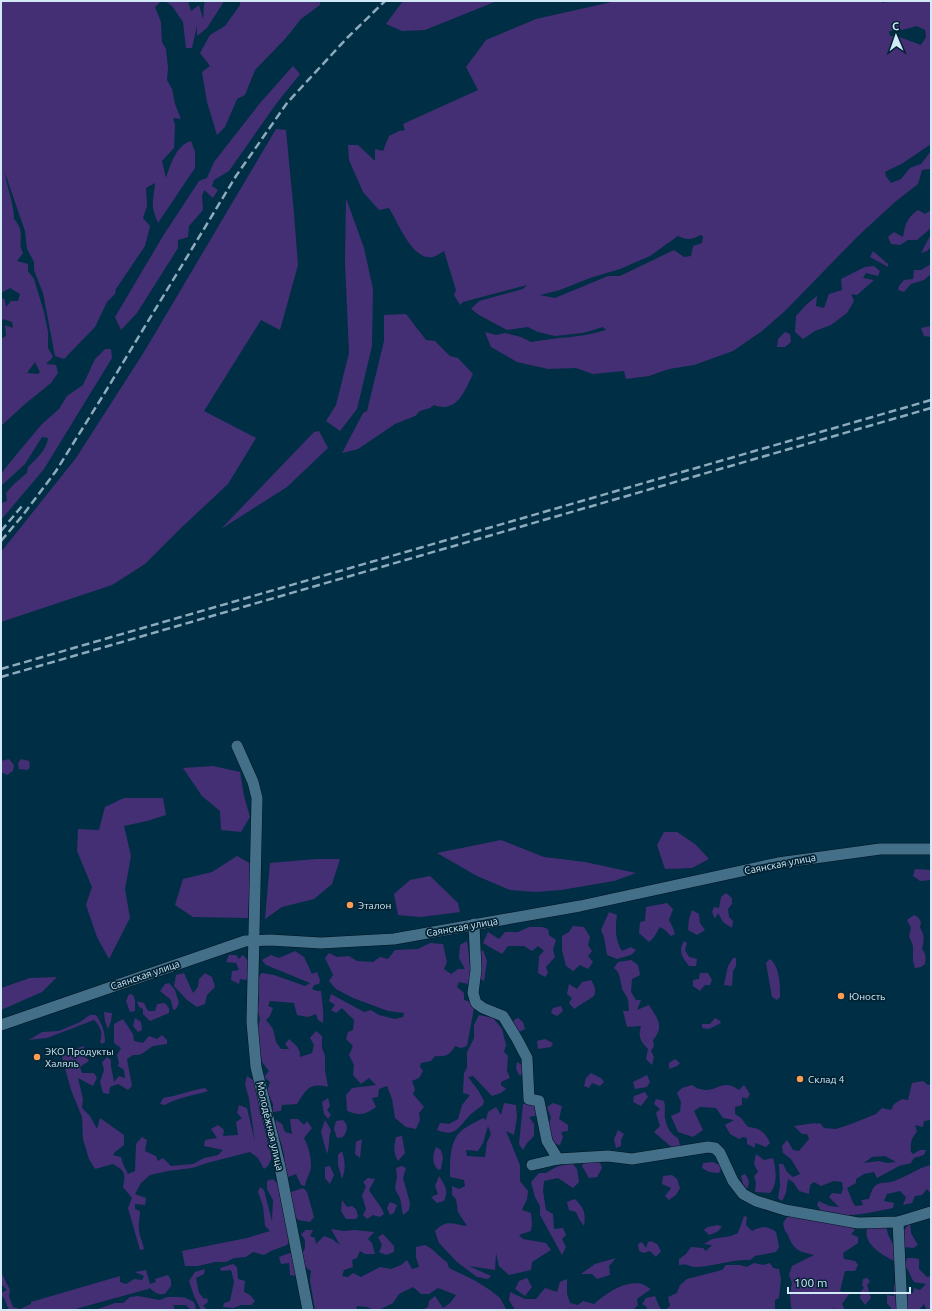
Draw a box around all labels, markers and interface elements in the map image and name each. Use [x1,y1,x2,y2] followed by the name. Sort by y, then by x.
[876,16,916,56] north arrow
[892,20,899,32] text: С
[743,852,817,876] street label: Саянская улица
[345,900,355,910] marker: Эталон
[358,900,391,911] place label: Эталон
[425,915,499,939] street label: Саянская улица
[109,958,181,992] street label: Саянская улица
[836,991,846,1001] marker: Юность
[849,991,885,1002] place label: Юность
[45,1046,114,1069] place label: ЭКО Продукты Халяль
[32,1052,42,1062] marker: ЭКО Продукты Халяль
[795,1074,805,1084] marker: Склад 4
[808,1074,845,1085] place label: Склад 4
[254,1080,286,1172] street label: Молодёжная улица
[788,1269,910,1295] scale bar
[794,1276,827,1289] text: 100 m

